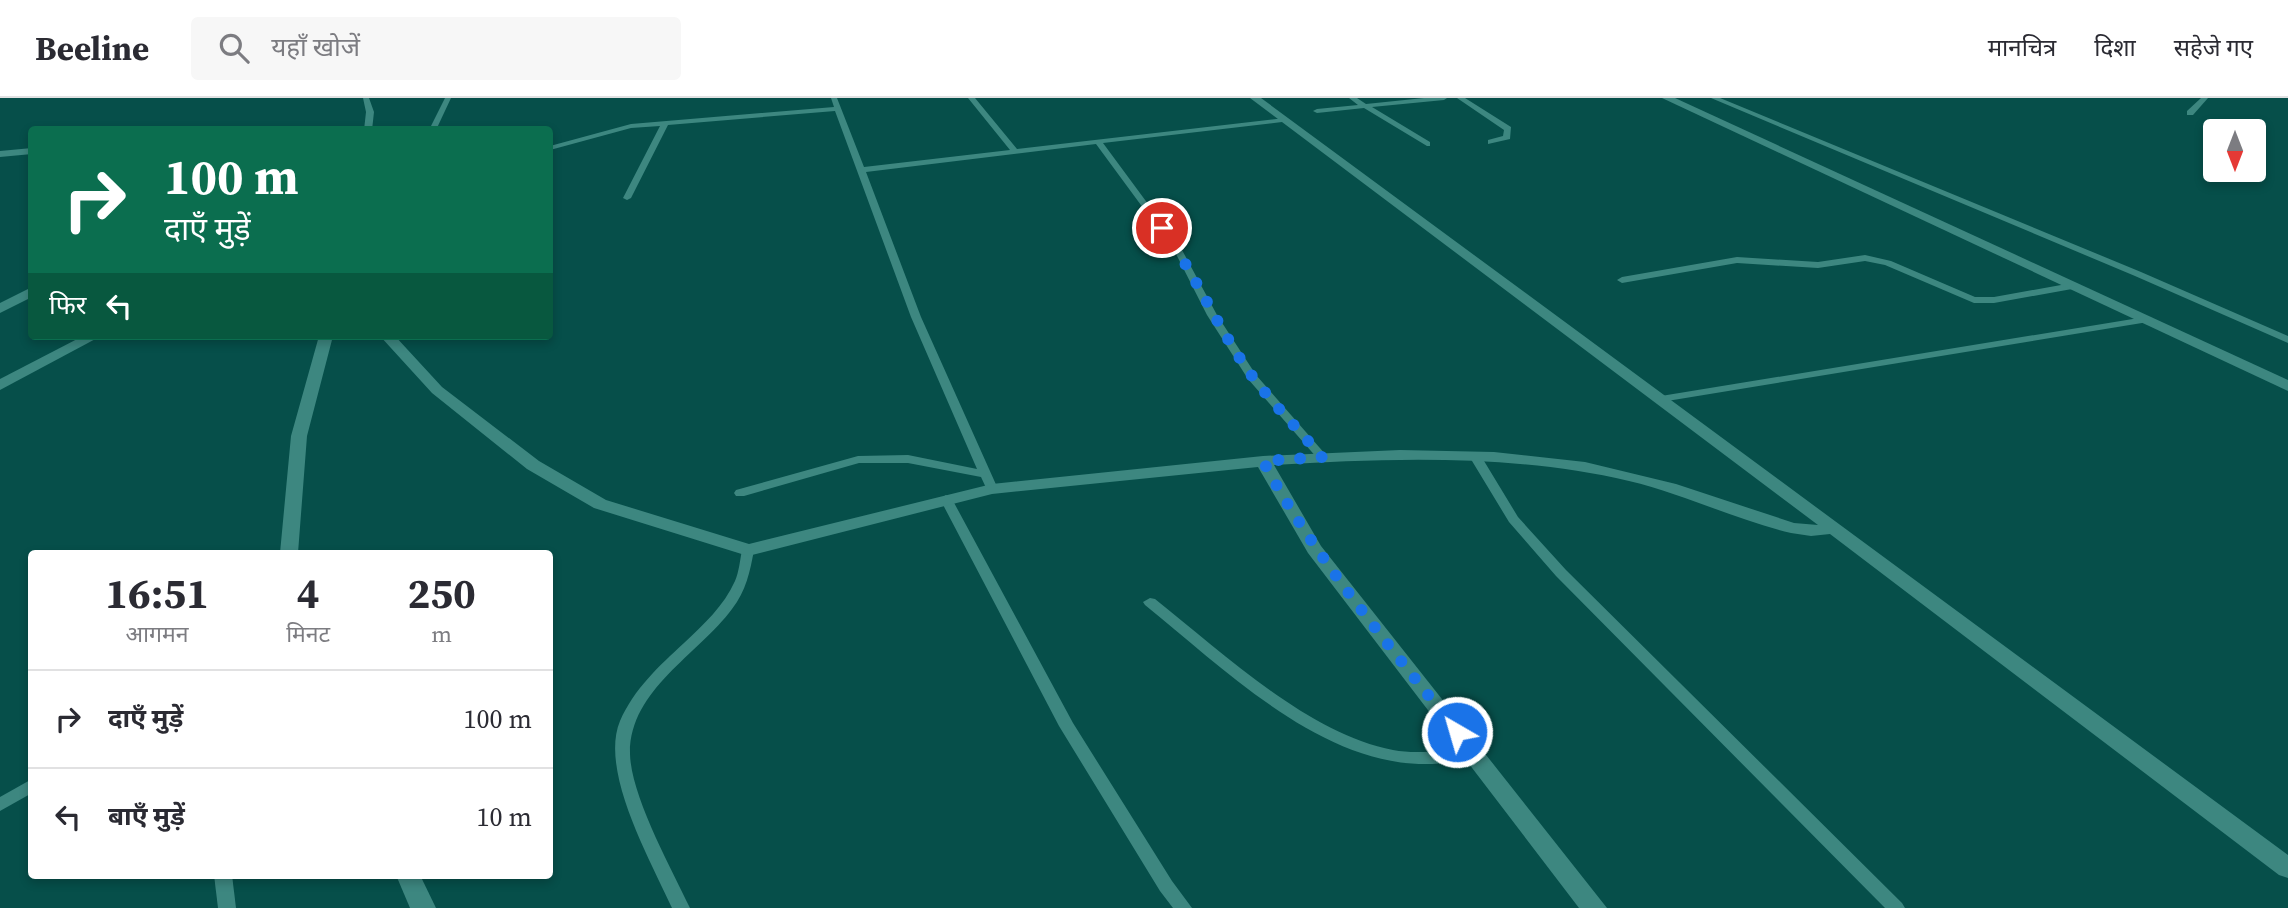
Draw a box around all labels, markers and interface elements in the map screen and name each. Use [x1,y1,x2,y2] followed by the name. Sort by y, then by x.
[191,17,681,80] search box
[35,26,149,71] text: Beeline
[215,29,253,67] icon: search
[271,29,360,65] text: यहाँ खोजें
[1988,31,2056,64] text: मानचित्र
[2094,31,2136,64] text: दिशा
[2174,31,2253,64] text: सहेजे गए
[2203,119,2266,182] north arrow
[2203,119,2266,182] map controls
[164,143,299,210] text: 100 m
[49,154,140,245] icon: right
[1132,198,1192,258] pin
[164,207,251,251] text: दाएँ मुड़ें
[1143,209,1181,247] icon: arrive
[49,287,86,323] text: फिर
[100,287,138,325] icon: left
[105,564,209,622] text: 16:51
[297,564,320,622] text: 4
[407,564,476,622] text: 250
[126,618,189,650] text: आगमन
[286,618,330,650] text: मिनट
[431,618,452,650] text: m
[1420,695,1494,769] position arrow
[49,700,87,738] icon: right
[108,700,183,736] text: दाएँ मुड़ें
[464,701,532,737] text: 100 m
[49,798,87,836] icon: left
[108,798,185,834] text: बाएँ मुड़ें
[477,799,532,835] text: 10 m

